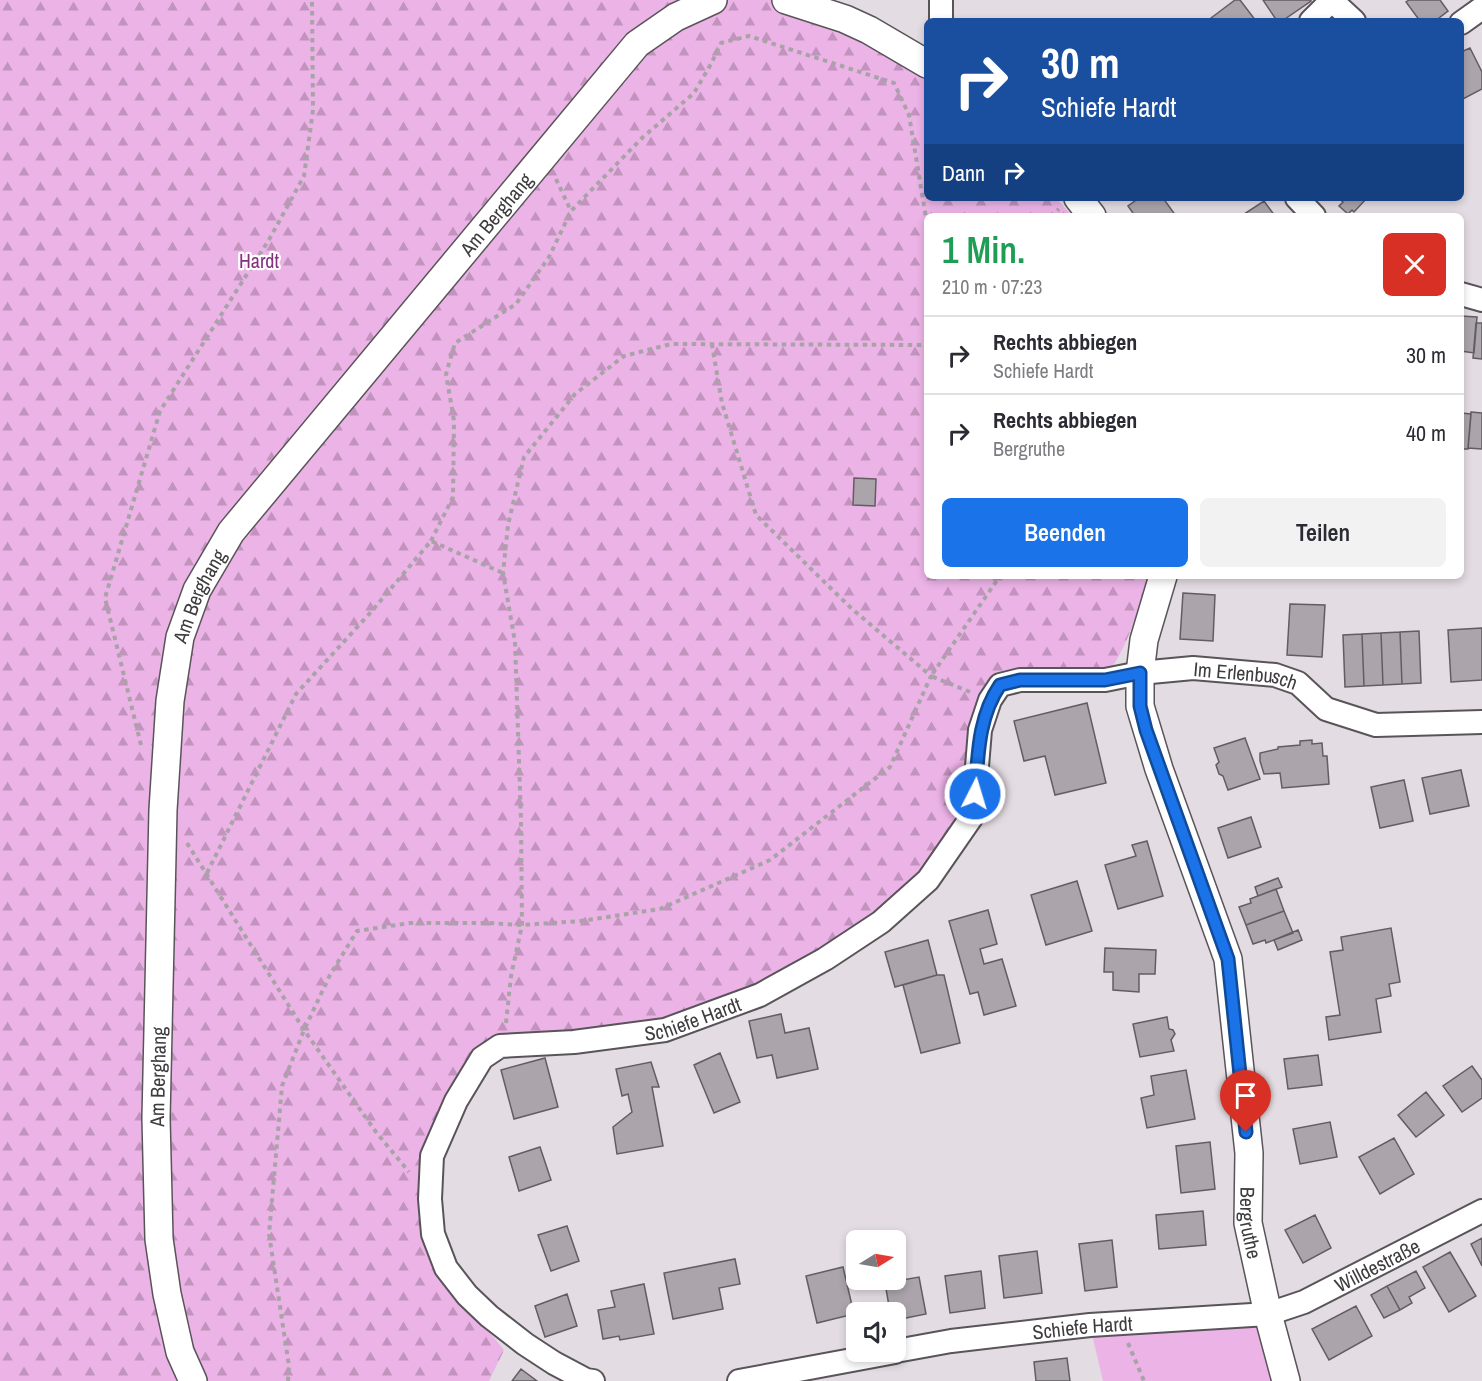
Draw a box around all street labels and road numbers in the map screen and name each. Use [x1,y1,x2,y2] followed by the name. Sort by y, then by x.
[453,167,538,262] street label: Am Berghang
[165,544,232,647] street label: Am Berghang
[1193,655,1301,695] street label: Im Erlenbusch
[643,990,745,1046] street label: Schiefe Hardt
[142,1026,172,1128] street label: Am Berghang
[1235,1187,1269,1261] street label: Bergruthe
[1330,1232,1424,1298] street label: Willdestraße
[1031,1309,1134,1345] street label: Schiefe Hardt

